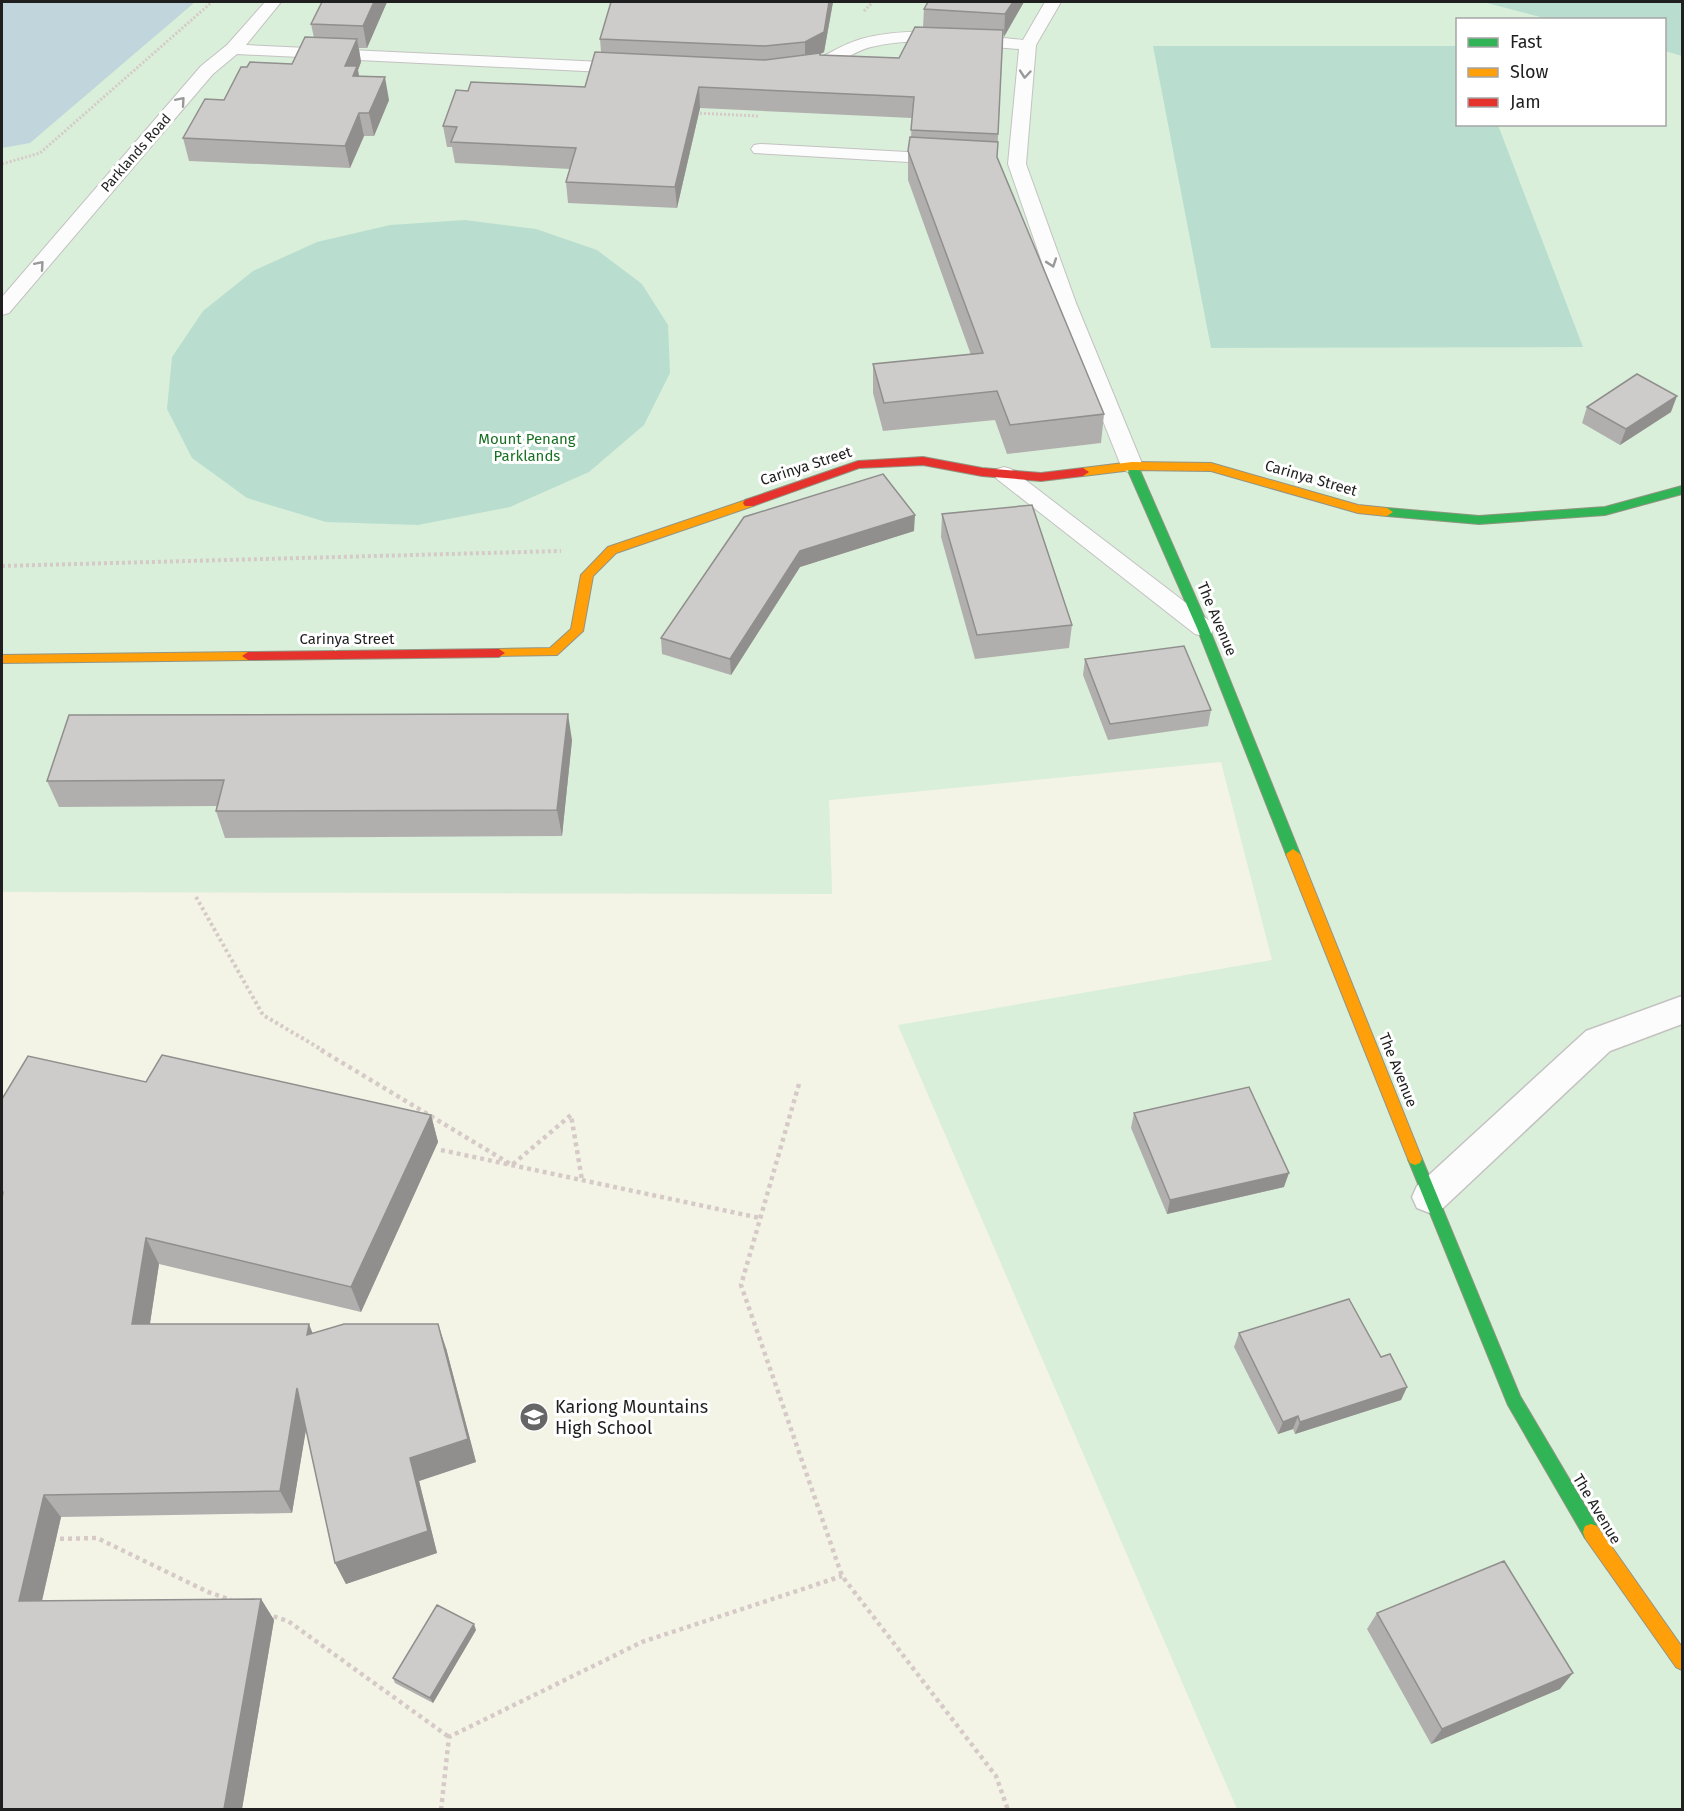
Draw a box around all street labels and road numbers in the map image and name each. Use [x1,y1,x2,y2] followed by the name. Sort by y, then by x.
[97,110,175,196] street label: Parklands Road
[758,443,855,489] street label: Carinya Street
[1263,456,1360,500] street label: Carinya Street
[1193,579,1241,659] street label: The Avenue
[299,630,395,648] street label: Carinya Street
[1375,1030,1421,1110] street label: The Avenue
[1569,1471,1625,1547] street label: The Avenue

